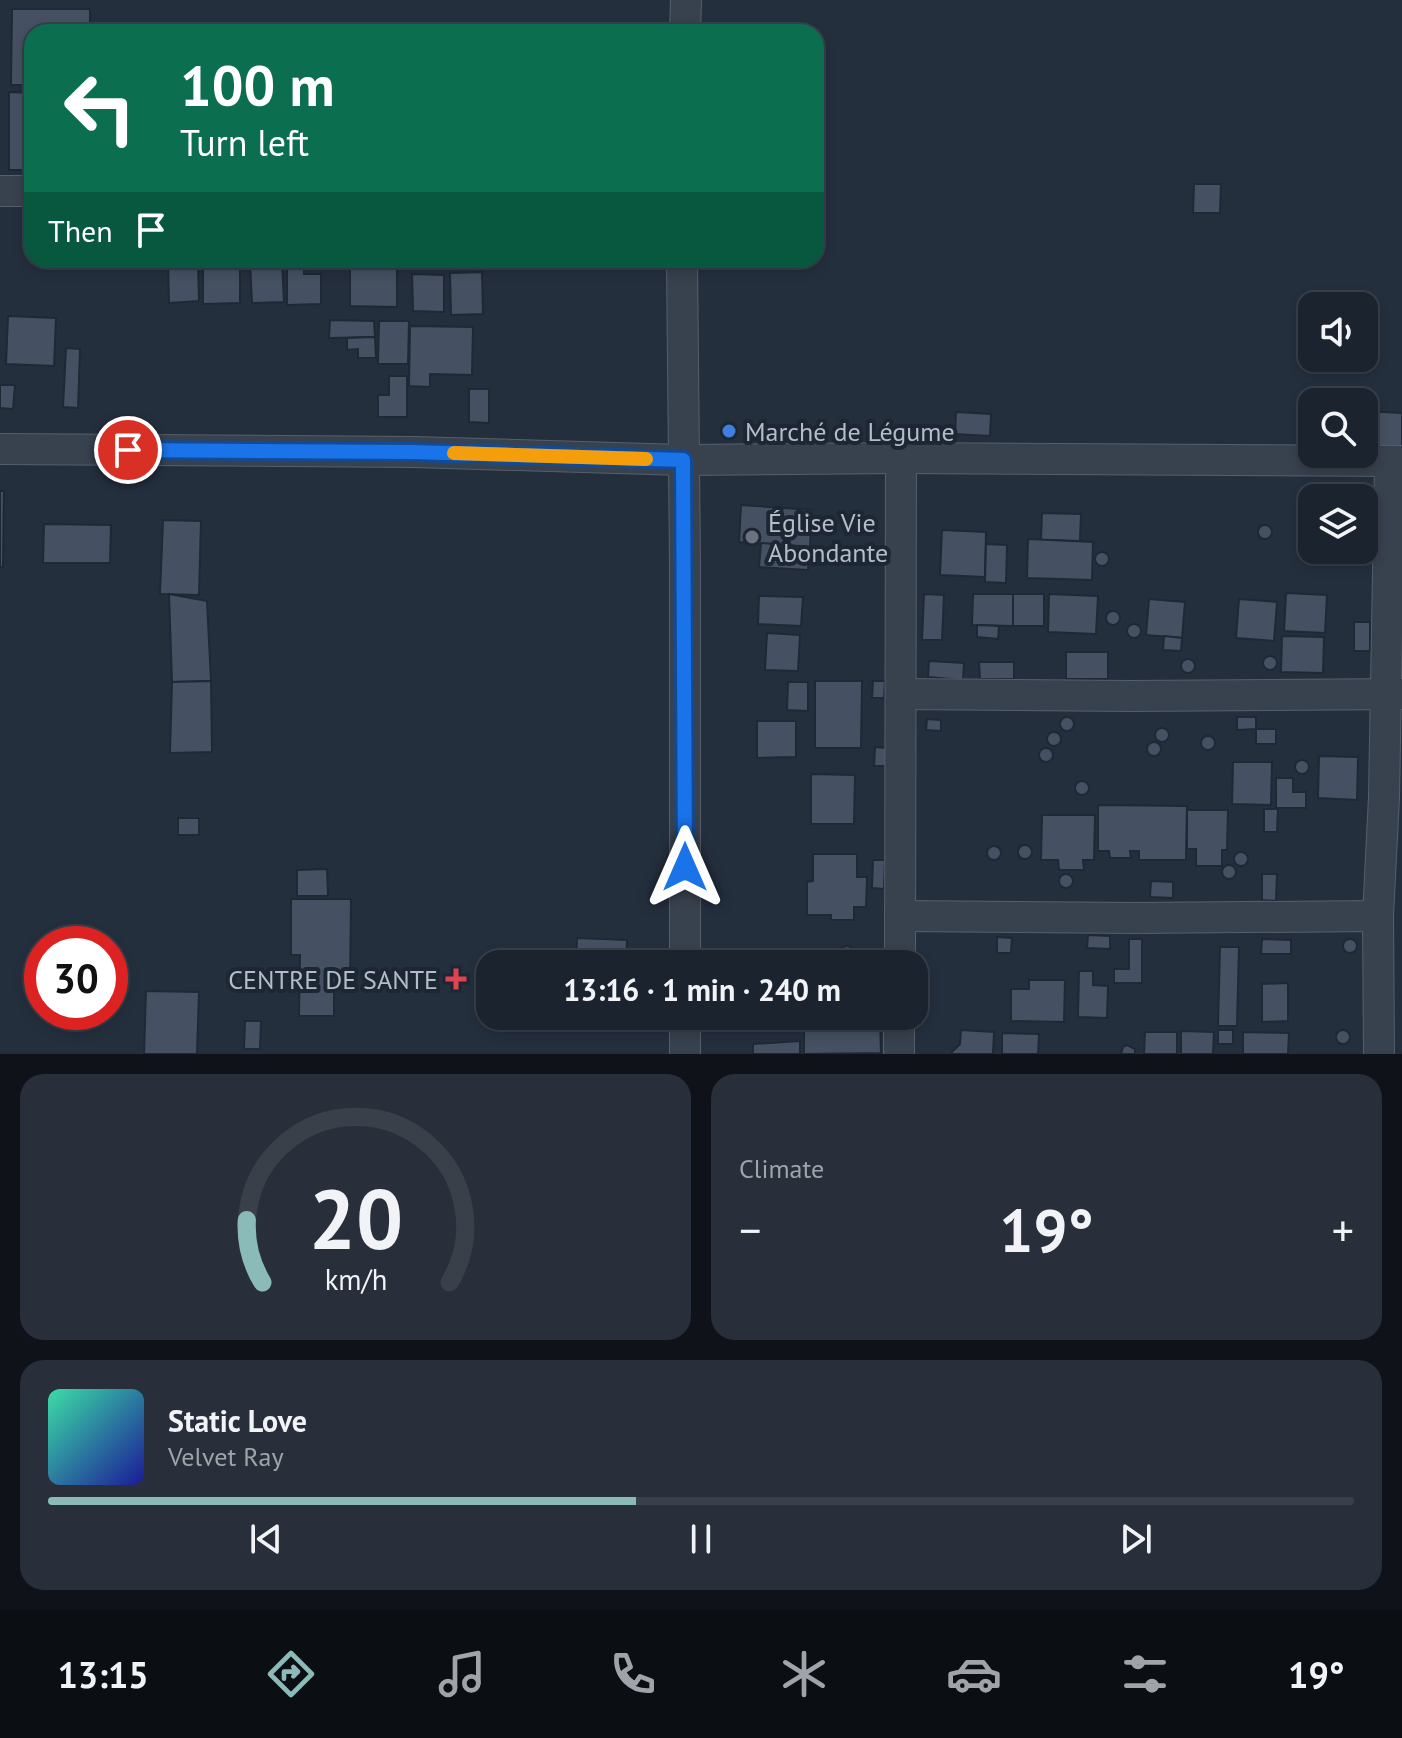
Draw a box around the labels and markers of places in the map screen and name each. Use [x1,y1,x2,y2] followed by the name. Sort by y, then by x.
[745,415,955,448] place label: Marché de Légume
[94,416,162,484] pin
[720,422,738,440] marker: Marché de Légume
[768,506,888,569] place label: Église Vie Abondante
[743,528,761,546] marker: Église Vie Abondante
[228,963,438,996] place label: CENTRE DE SANTE
[445,968,467,990] marker: CENTRE DE SANTE

